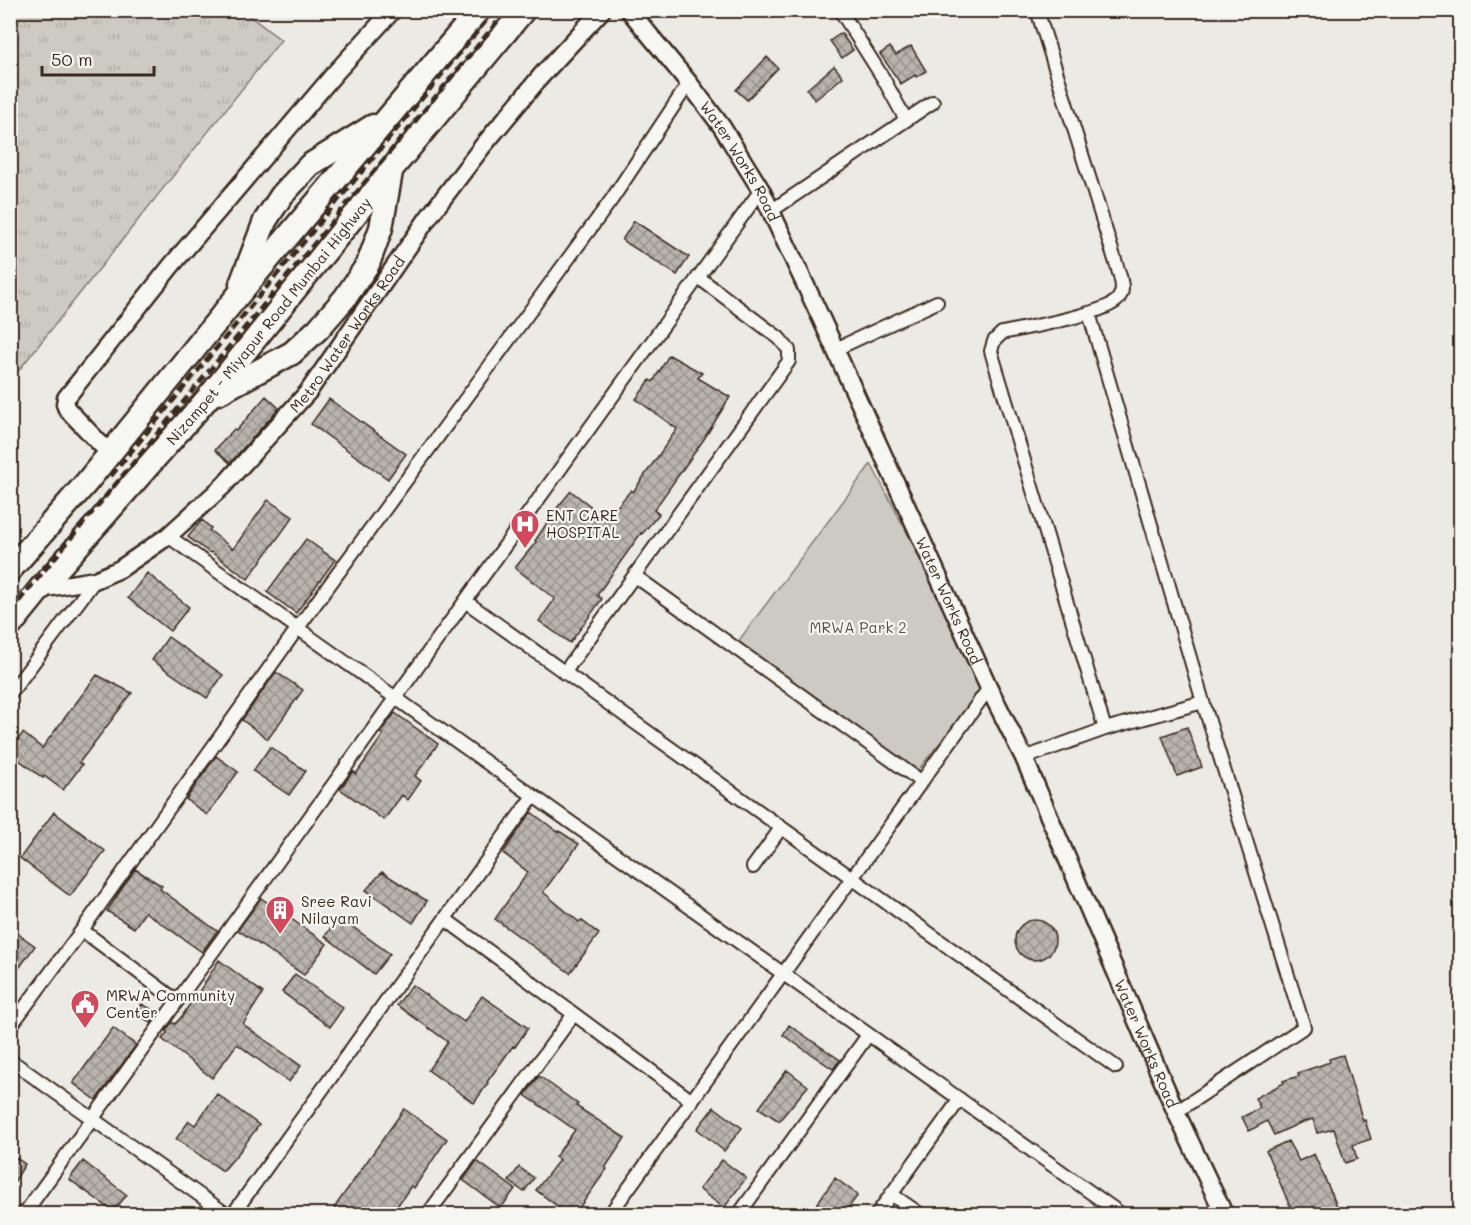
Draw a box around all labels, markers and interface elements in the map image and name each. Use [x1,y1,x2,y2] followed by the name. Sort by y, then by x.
[42,39,154,77] scale bar
[51,47,93,71] text: 50 m
[696,97,784,224] street label: Water Works Road
[161,193,376,449] street label: Nizampet - Miyapur Road Mumbai Highway
[285,252,409,416] street label: Metro Water Works Road
[546,505,619,542] place label: ENT CARE HOSPITAL
[509,508,541,550] hospital icon: ENT CARE HOSPITAL
[912,533,987,667] street label: Water Works Road
[809,617,907,637] park label: MRWA Park 2
[301,891,372,928] place label: Sree Ravi Nilayam
[264,894,296,936] building icon: Sree Ravi Nilayam
[1110,976,1183,1111] street label: Water Works Road
[106,985,235,1022] place label: MRWA Community Center
[69,988,101,1030] public building icon: MRWA Community Center

